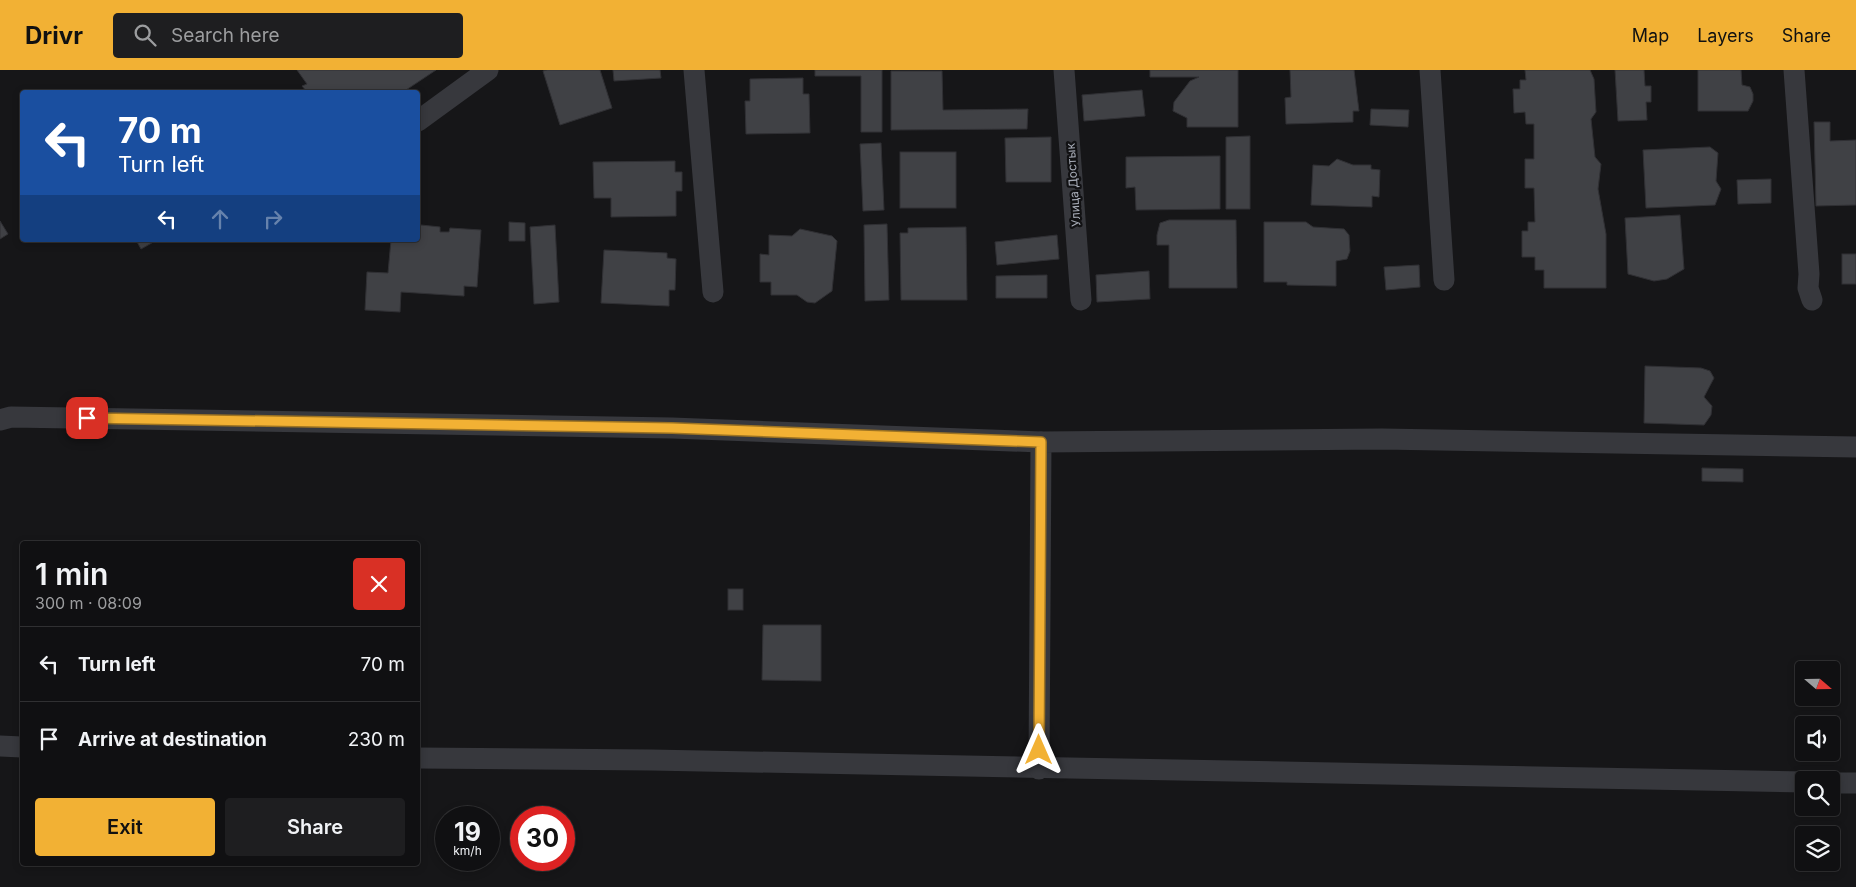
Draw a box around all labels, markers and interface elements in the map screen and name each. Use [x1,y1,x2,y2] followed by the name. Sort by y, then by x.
[113,13,463,58] search box
[25,21,83,50] text: Drivr
[131,21,159,49] icon: search
[171,24,280,47] text: Search here
[1632,25,1669,46] text: Map
[1697,25,1754,46] text: Layers
[1782,25,1831,46] text: Share
[118,109,202,151] text: 70 m
[35,110,100,175] icon: left
[1063,142,1083,227] street label: Улица Достык
[118,151,204,177] text: Turn left
[153,205,181,233] icon: left
[206,205,234,233] icon: ahead
[259,205,287,233] icon: right
[66,397,108,439] pin
[73,404,101,432] icon: arrive
[35,556,108,592] text: 1 min
[353,558,405,610] button: close
[35,593,142,613] text: 300 m · 08:09
[35,650,63,678] icon: left
[78,653,156,676] text: Turn left
[361,653,405,676] text: 70 m
[1795,661,1840,706] north arrow
[1795,661,1840,871] map controls
[1795,716,1840,761] button: sound
[1012,723,1064,775] position arrow
[35,725,63,753] icon: arrive
[78,728,267,751] text: Arrive at destination
[348,728,405,751] text: 230 m
[1795,771,1840,816] button: search
[35,798,215,856] button: Exit
[225,798,405,856] button: Share
[510,806,575,871] speed limit sign: 30
[454,817,481,847] text: 19
[1795,826,1840,871] button: layers
[453,843,482,858] text: km/h

